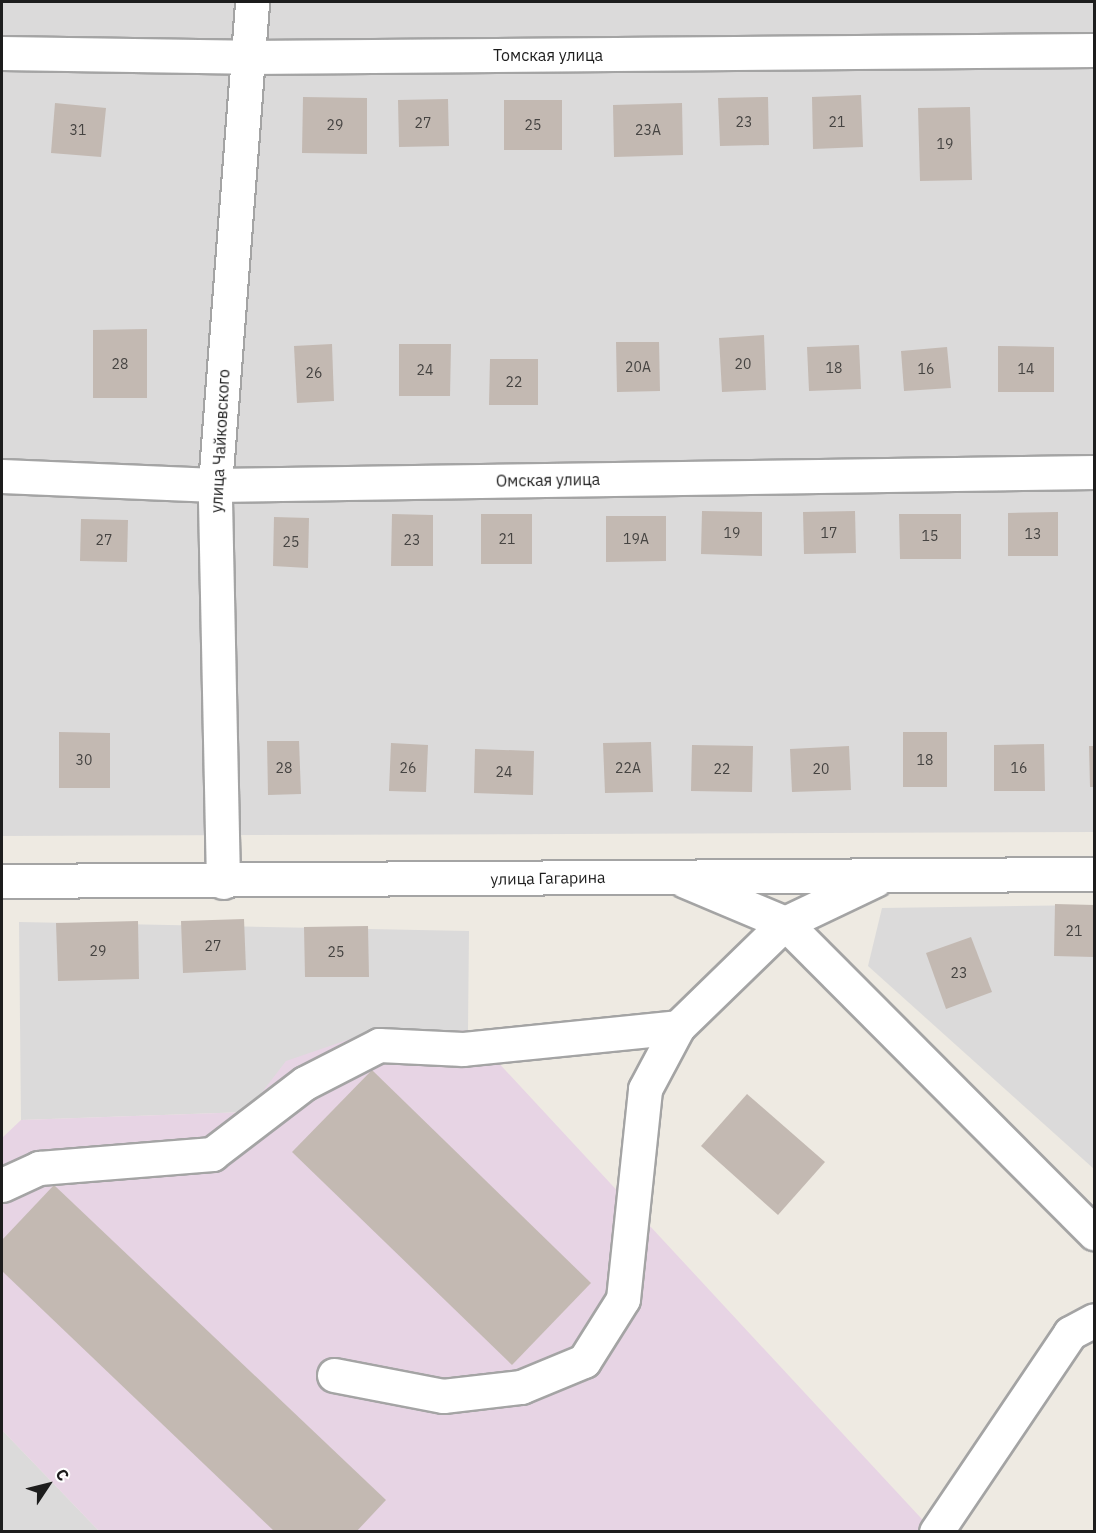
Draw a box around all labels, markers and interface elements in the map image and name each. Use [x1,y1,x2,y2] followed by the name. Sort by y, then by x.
[493,45,603,65] street label: Томская улица
[736,114,752,130] house number: 23
[829,114,845,130] house number: 21
[415,115,431,131] house number: 27
[327,117,343,133] house number: 29
[525,117,541,133] house number: 25
[70,122,86,138] house number: 31
[635,122,661,138] house number: 23А
[937,136,953,152] house number: 19
[112,356,128,372] house number: 28
[735,356,751,372] house number: 20
[625,359,651,375] house number: 20А
[826,360,842,376] house number: 18
[918,361,934,377] house number: 16
[1018,361,1034,377] house number: 14
[417,362,433,378] house number: 24
[306,365,322,381] house number: 26
[207,369,233,513] street label: улица Чайковского
[506,374,522,390] house number: 22
[496,469,600,491] street label: Омская улица
[724,525,740,541] house number: 19
[821,525,837,541] house number: 17
[1025,526,1041,542] house number: 13
[922,528,938,544] house number: 15
[499,531,515,547] house number: 21
[623,531,649,547] house number: 19А
[96,532,112,548] house number: 27
[404,532,420,548] house number: 23
[283,534,299,550] house number: 25
[76,752,92,768] house number: 30
[917,752,933,768] house number: 18
[276,760,292,776] house number: 28
[400,760,416,776] house number: 26
[615,760,641,776] house number: 22А
[1011,760,1027,776] house number: 16
[714,761,730,777] house number: 22
[813,761,829,777] house number: 20
[496,764,512,780] house number: 24
[490,867,606,889] street label: улица Гагарина
[1066,923,1082,939] house number: 21
[205,938,221,954] house number: 27
[90,943,106,959] house number: 29
[328,944,344,960] house number: 25
[951,965,967,981] house number: 23
[18,1455,78,1515] north arrow
[52,1465,74,1485] text: С

